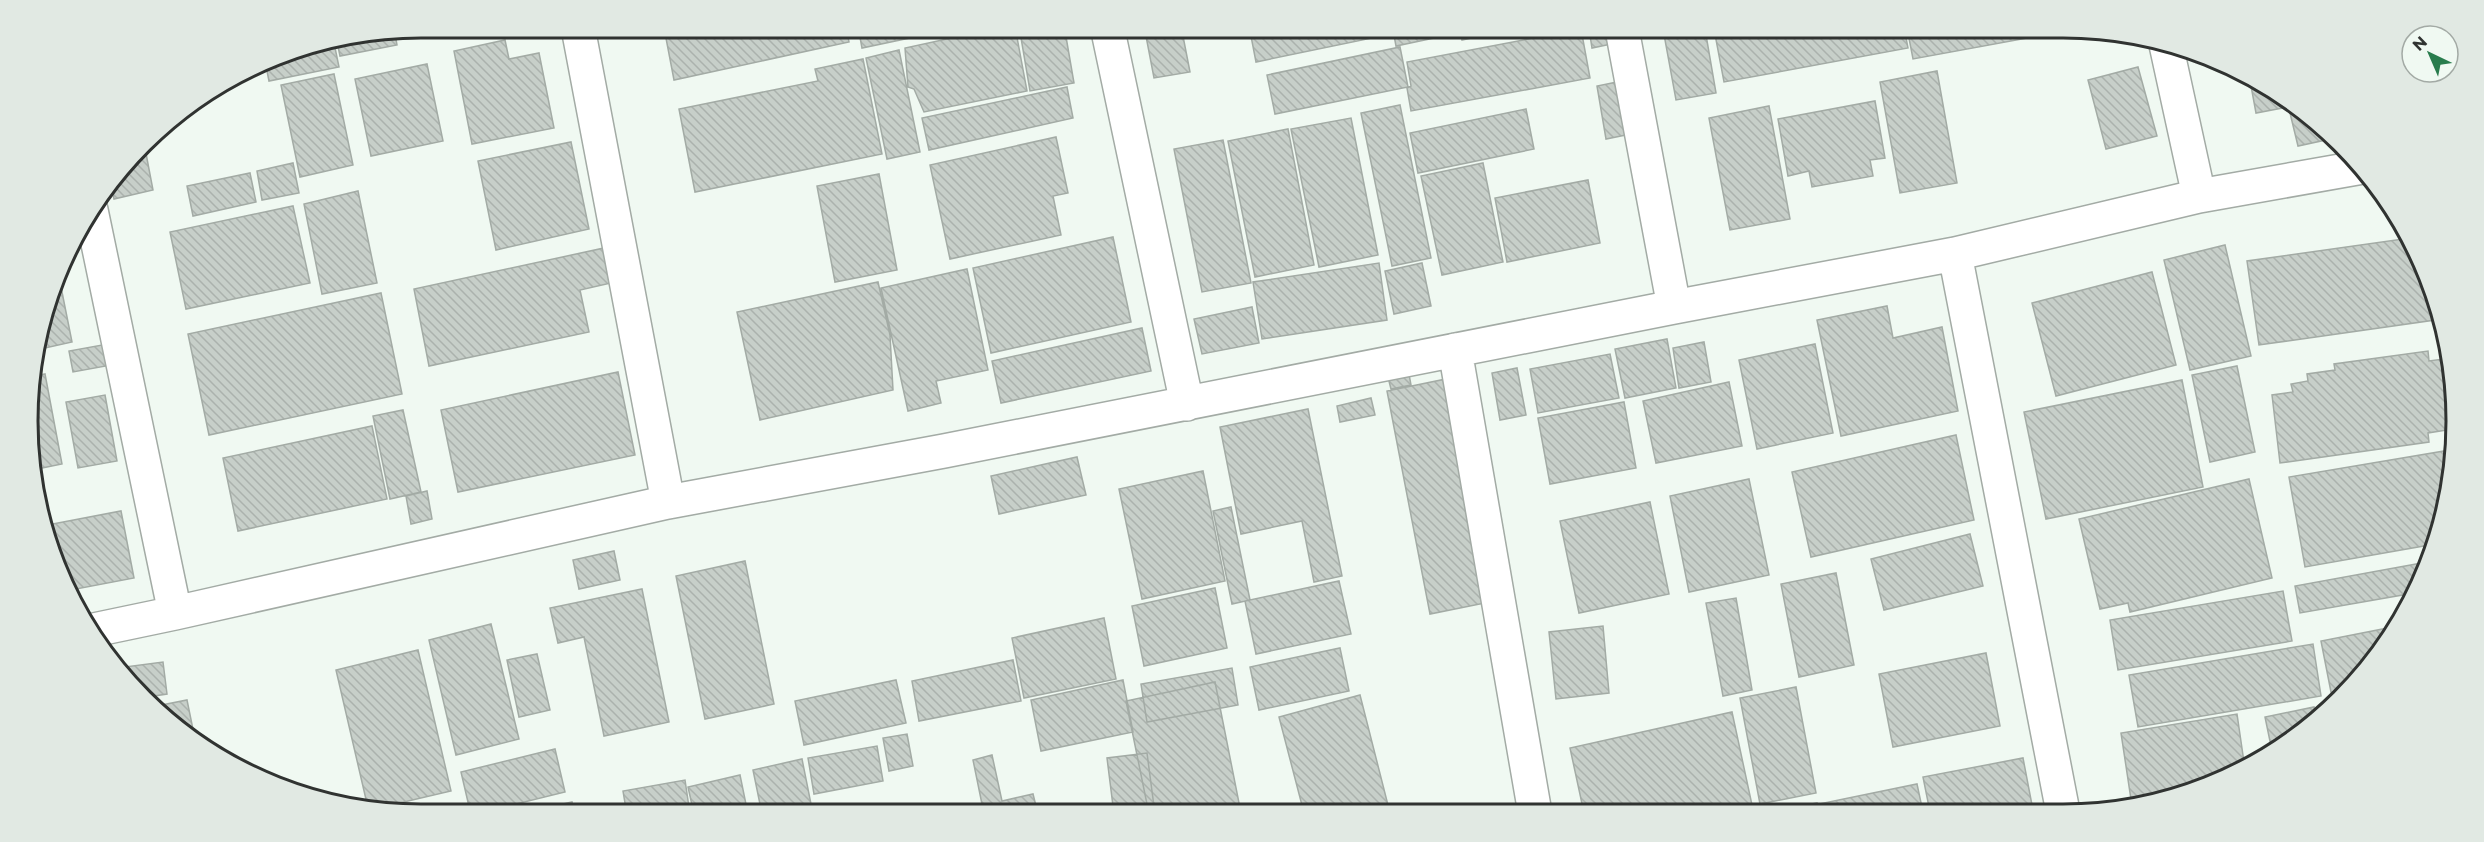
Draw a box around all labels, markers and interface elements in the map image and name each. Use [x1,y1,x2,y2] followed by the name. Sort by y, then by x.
[2400,24,2460,84] north arrow
[2409,32,2431,55] text: N

